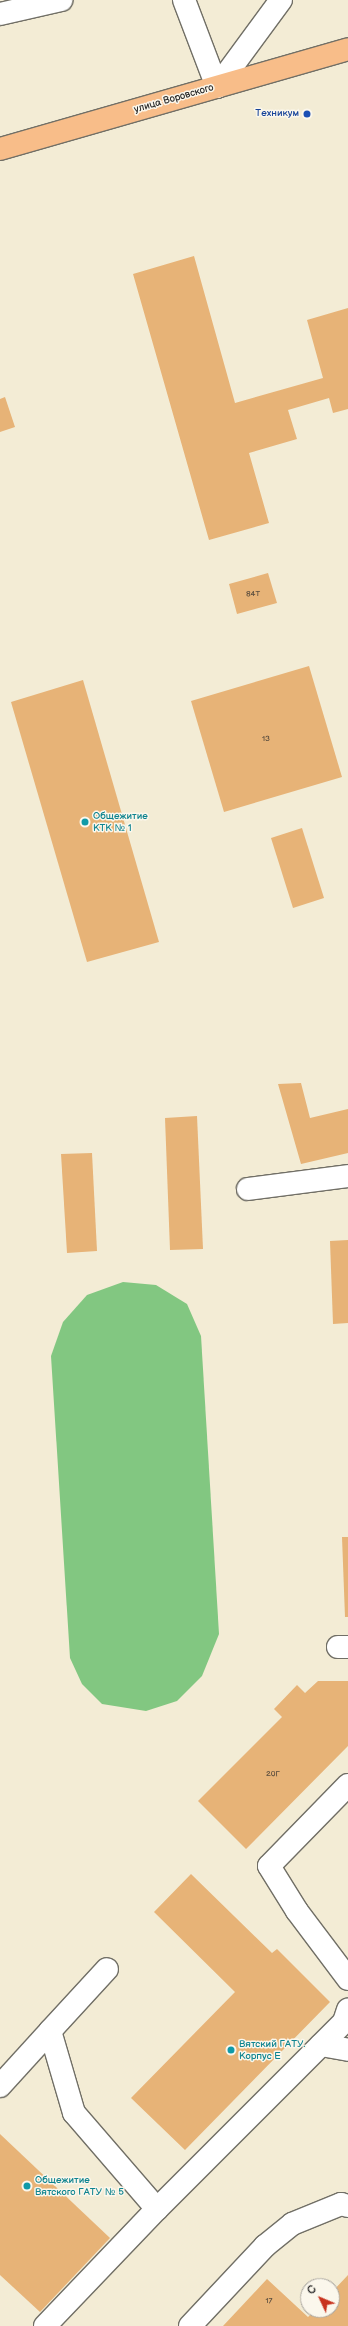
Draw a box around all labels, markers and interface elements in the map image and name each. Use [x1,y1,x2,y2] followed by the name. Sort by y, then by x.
[133,82,215,116] street label: улица Воровского
[255,108,299,120] place label: Техникум
[302,109,312,119] marker: Техникум
[246,589,260,599] house number: 84Т
[262,734,270,744] house number: 13
[93,810,148,834] place label: Общежитие КТК № 1
[80,817,90,827] marker: Общежитие КТК № 1
[266,1769,280,1779] house number: 20Г
[239,2038,305,2062] place label: Вятский ГАТУ. Корпус Е
[226,2045,236,2055] marker: Вятский ГАТУ. Корпус Е
[35,2174,124,2198] place label: Общежитие Вятского ГАТУ № 5
[22,2181,32,2191] marker: Общежитие Вятского ГАТУ № 5
[300,2278,340,2318] north arrow
[304,2283,319,2297] text: С
[265,2296,273,2306] house number: 17

